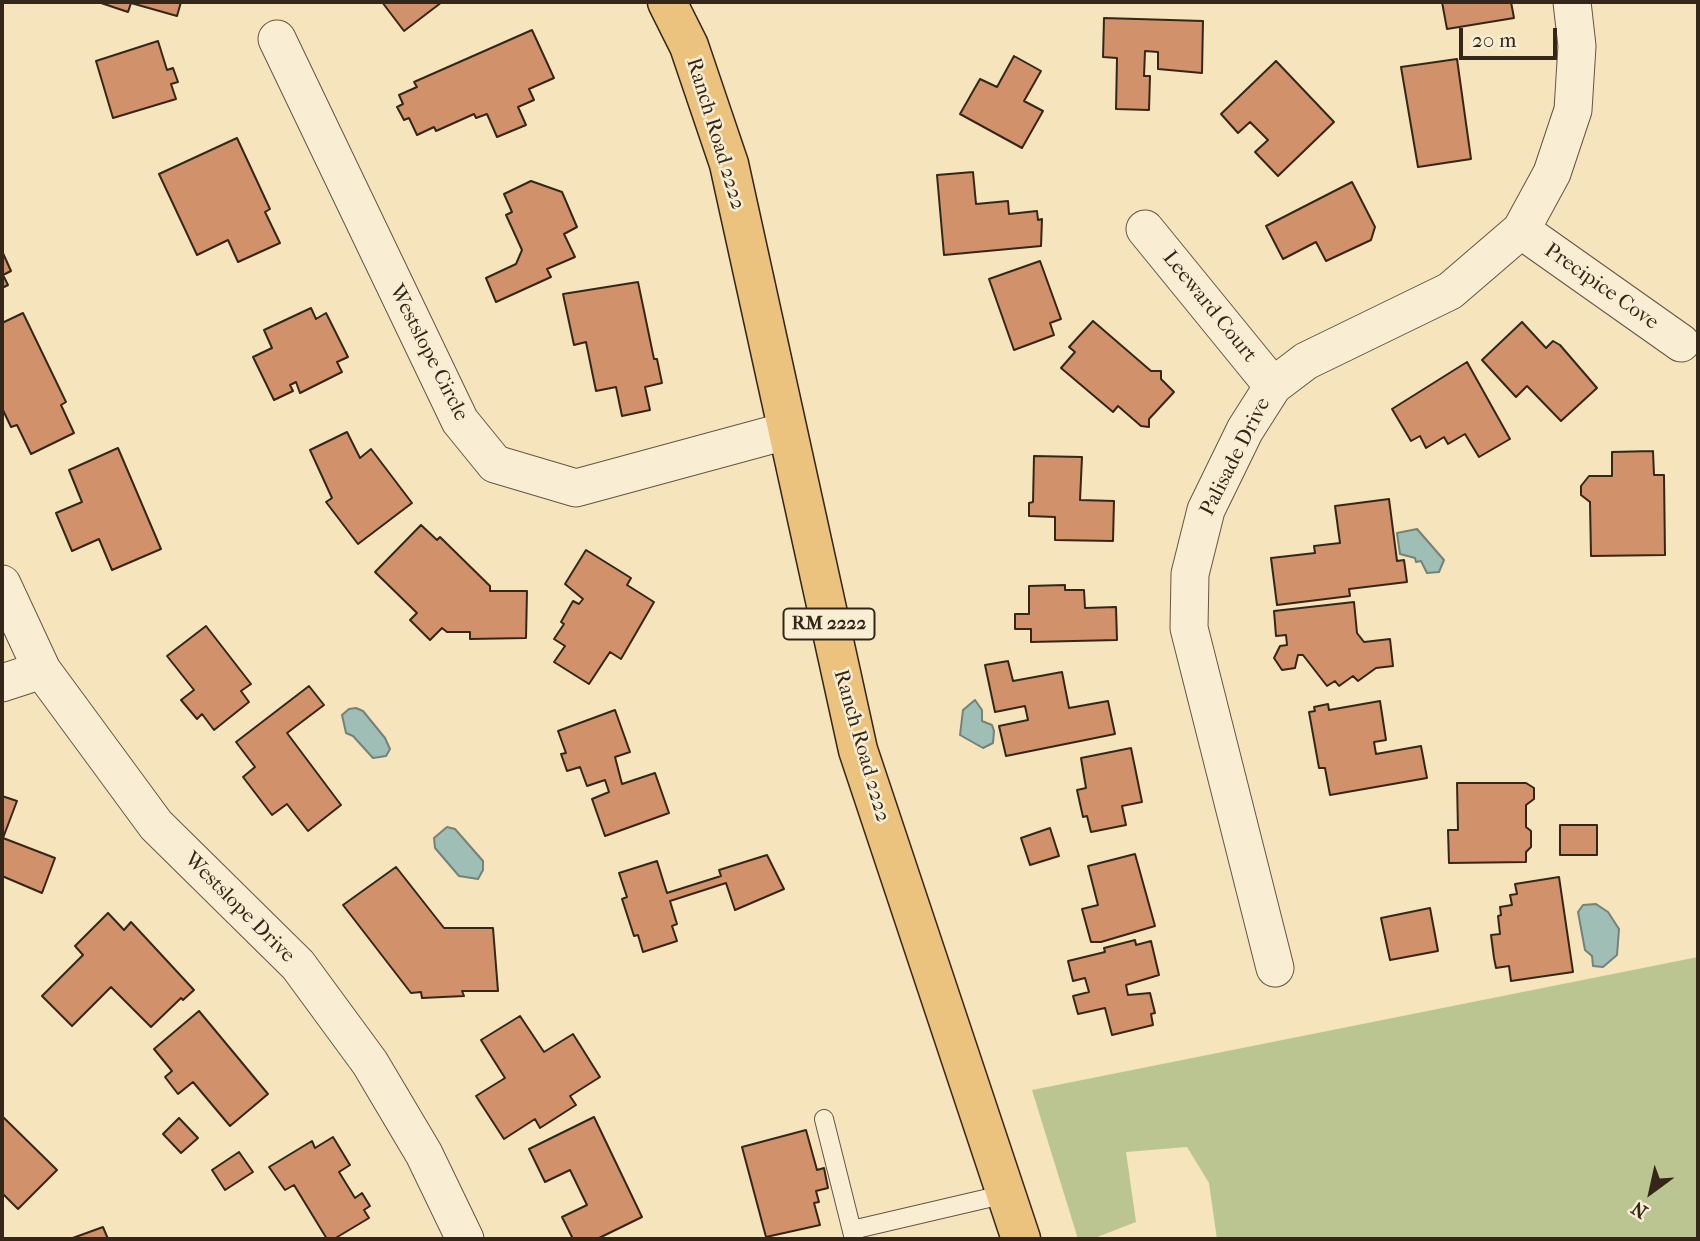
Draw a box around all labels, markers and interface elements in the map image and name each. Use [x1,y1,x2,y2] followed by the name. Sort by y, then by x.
[1462,14,1560,58] scale bar
[1472,28,1516,52] text: 20 m
[680,55,750,213] street label: Ranch Road 2222
[1539,238,1663,336] street label: Precipice Cove
[1156,246,1262,368] street label: Leeward Court
[383,281,473,425] street label: Westslope Circle
[1195,394,1277,520] street label: Palisade Drive
[784,608,874,639] road number: RM 2222
[827,667,895,825] street label: Ranch Road 2222
[178,847,300,969] street label: Westslope Drive
[1616,1157,1686,1227] north arrow
[1628,1196,1652,1223] text: N

